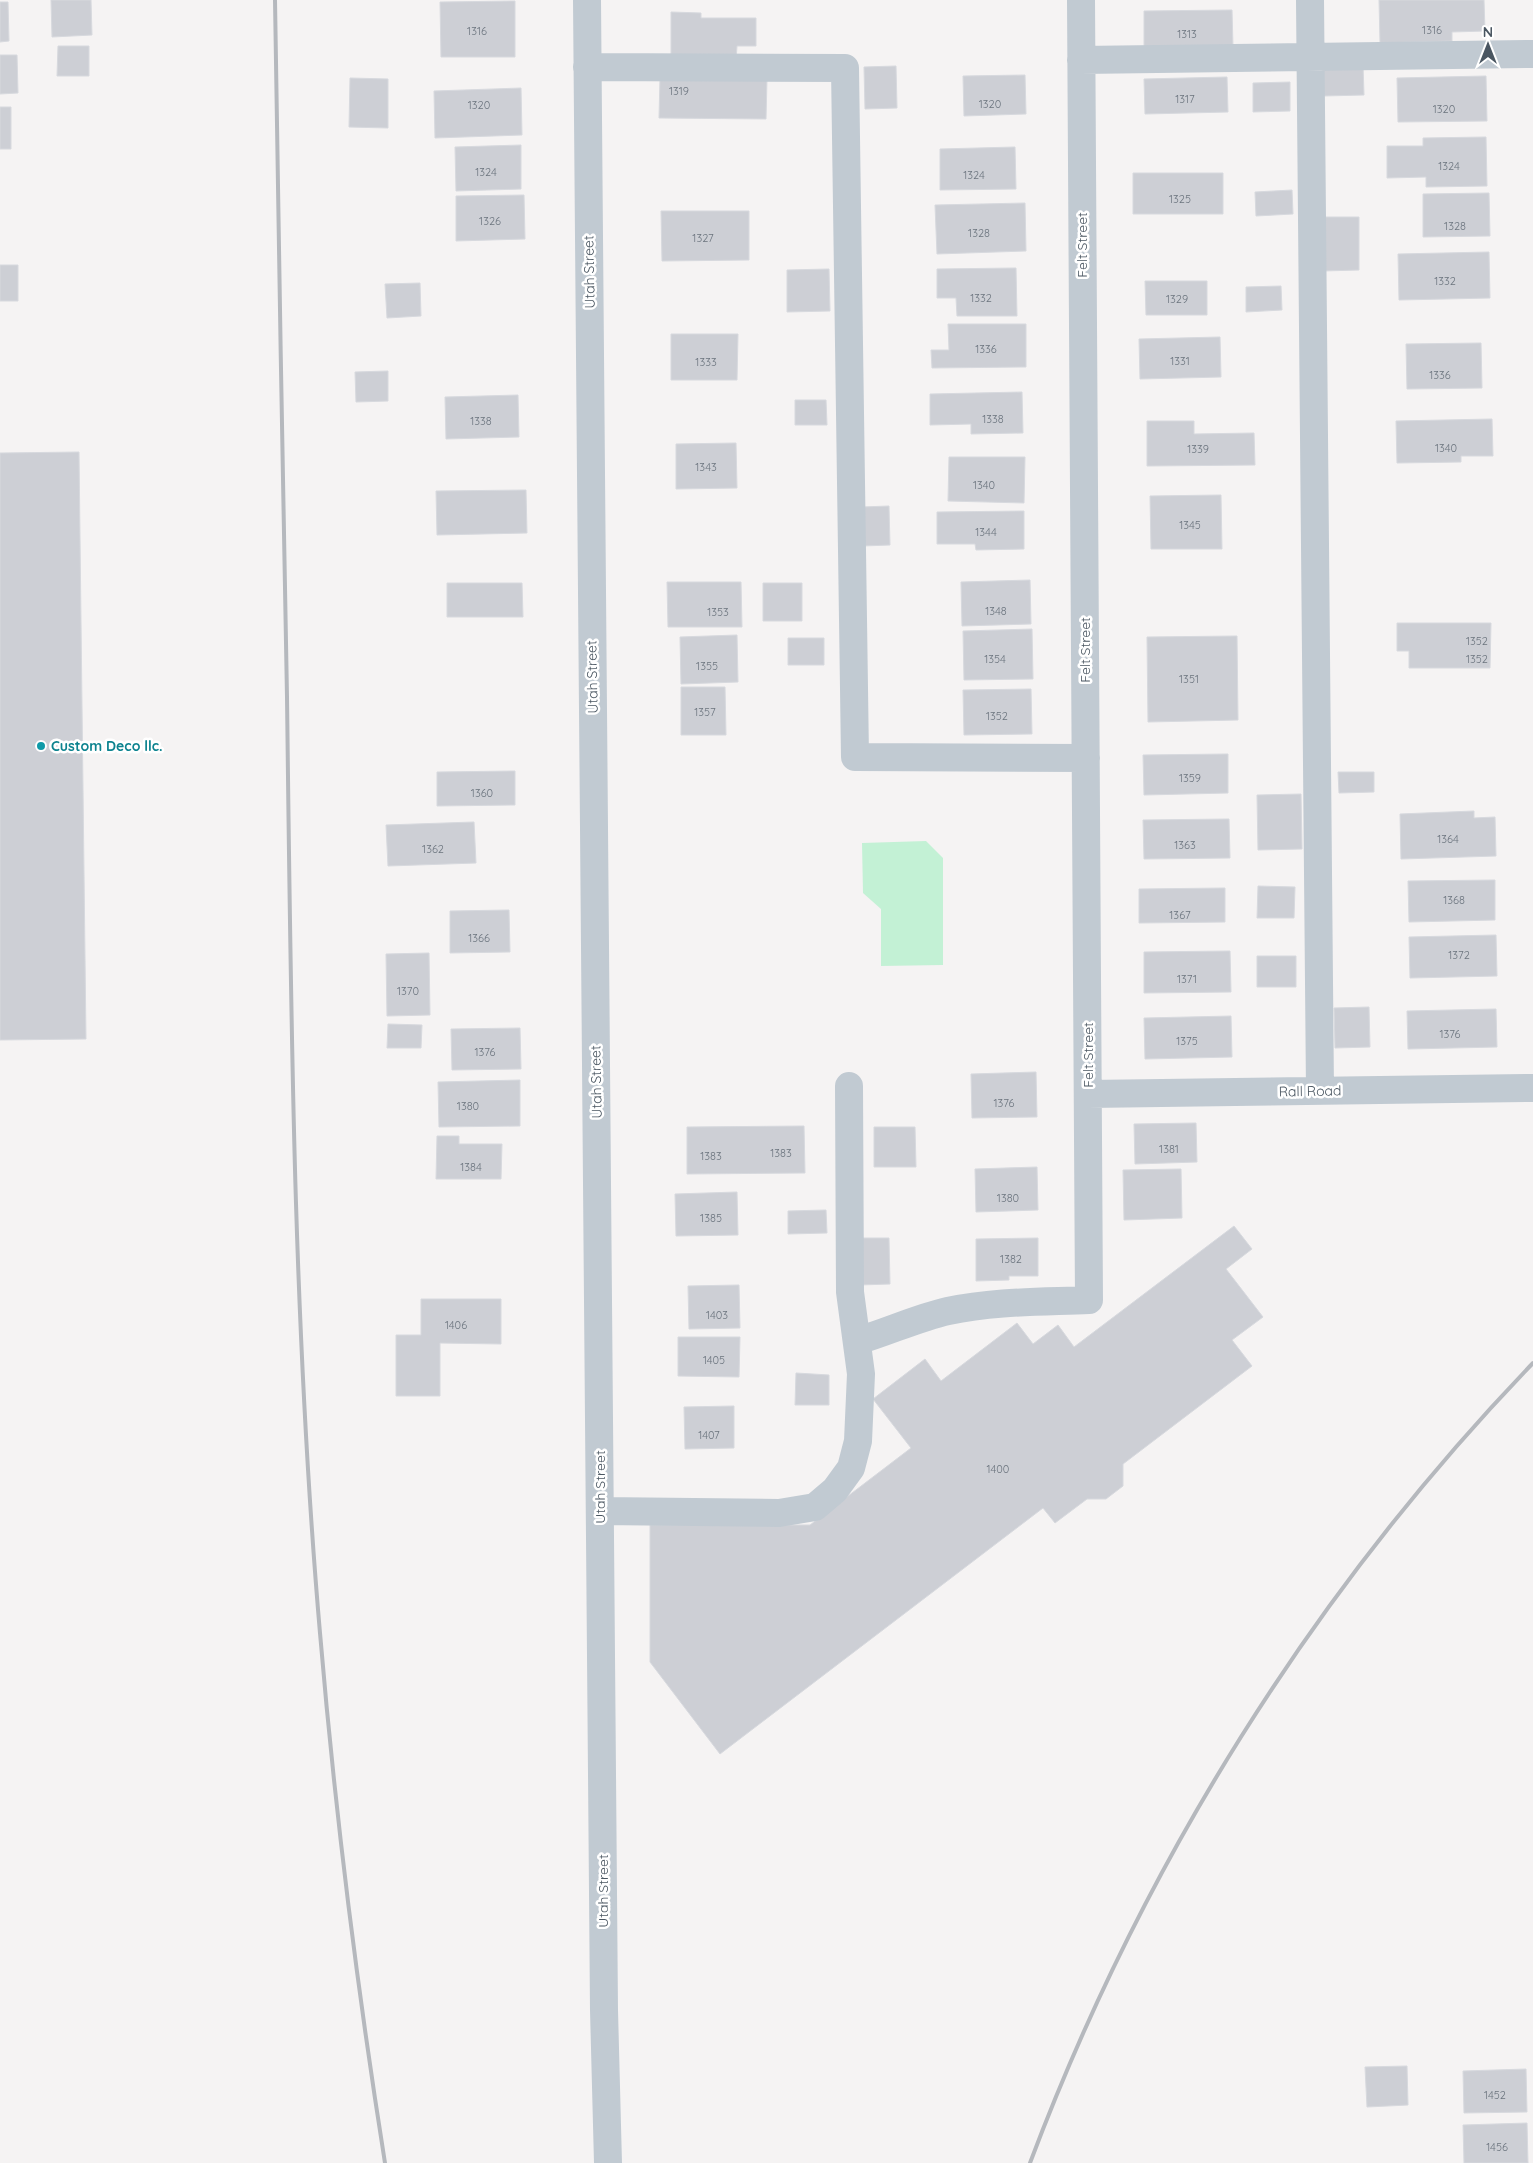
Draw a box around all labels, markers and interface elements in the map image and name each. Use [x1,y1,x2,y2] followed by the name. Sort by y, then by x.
[1463,20,1513,70] north arrow
[1422,23,1442,37] house number: 1316
[1483,23,1493,41] text: N
[467,24,487,38] house number: 1316
[1177,27,1197,41] house number: 1313
[669,84,689,98] house number: 1319
[1175,92,1195,106] house number: 1317
[979,97,1001,111] house number: 1320
[468,98,490,112] house number: 1320
[1433,102,1455,116] house number: 1320
[1438,159,1460,173] house number: 1324
[475,165,497,179] house number: 1324
[963,168,985,182] house number: 1324
[1169,192,1191,206] house number: 1325
[1073,212,1091,278] street label: Felt Street
[479,214,501,228] house number: 1326
[1444,219,1466,233] house number: 1328
[968,226,990,240] house number: 1328
[692,231,714,245] house number: 1327
[579,235,599,309] street label: Utah Street
[1434,274,1456,288] house number: 1332
[970,291,992,305] house number: 1332
[1166,292,1188,306] house number: 1329
[975,342,997,356] house number: 1336
[1170,354,1190,368] house number: 1331
[695,355,717,369] house number: 1333
[1429,368,1451,382] house number: 1336
[982,412,1004,426] house number: 1338
[470,414,492,428] house number: 1338
[1435,441,1457,455] house number: 1340
[1187,442,1209,456] house number: 1339
[695,460,717,474] house number: 1343
[973,478,995,492] house number: 1340
[1179,518,1201,532] house number: 1345
[975,525,997,539] house number: 1344
[985,604,1007,618] house number: 1348
[707,605,729,619] house number: 1353
[1076,617,1094,683] street label: Felt Street
[1466,634,1488,648] house number: 1352
[582,640,602,714] street label: Utah Street
[984,652,1006,666] house number: 1354
[1466,652,1488,666] house number: 1352
[696,659,718,673] house number: 1355
[1179,672,1199,686] house number: 1351
[694,705,716,719] house number: 1357
[986,709,1008,723] house number: 1352
[51,737,162,755] place label: Custom Deco llc.
[35,740,47,752] marker: Custom Deco llc.
[1179,771,1201,785] house number: 1359
[471,786,493,800] house number: 1360
[1437,832,1459,846] house number: 1364
[1174,838,1196,852] house number: 1363
[422,842,444,856] house number: 1362
[1443,893,1465,907] house number: 1368
[1169,908,1191,922] house number: 1367
[468,931,490,945] house number: 1366
[1448,948,1470,962] house number: 1372
[1177,972,1197,986] house number: 1371
[397,984,419,998] house number: 1370
[1079,1022,1097,1088] street label: Felt Street
[1439,1027,1461,1041] house number: 1376
[1176,1034,1198,1048] house number: 1375
[474,1045,496,1059] house number: 1376
[586,1045,606,1119] street label: Utah Street
[1278,1081,1342,1101] street label: Rall Road
[993,1096,1015,1110] house number: 1376
[457,1099,479,1113] house number: 1380
[1159,1142,1179,1156] house number: 1381
[770,1146,792,1160] house number: 1383
[700,1149,722,1163] house number: 1383
[460,1160,482,1174] house number: 1384
[997,1191,1019,1205] house number: 1380
[700,1211,722,1225] house number: 1385
[1000,1252,1022,1266] house number: 1382
[706,1308,728,1322] house number: 1403
[445,1318,467,1332] house number: 1406
[703,1353,725,1367] house number: 1405
[698,1428,720,1442] house number: 1407
[591,1450,609,1524] street label: Utah Street
[987,1462,1009,1476] house number: 1400
[594,1854,612,1928] street label: Utah Street
[1484,2088,1506,2102] house number: 1452
[1486,2140,1508,2154] house number: 1456

